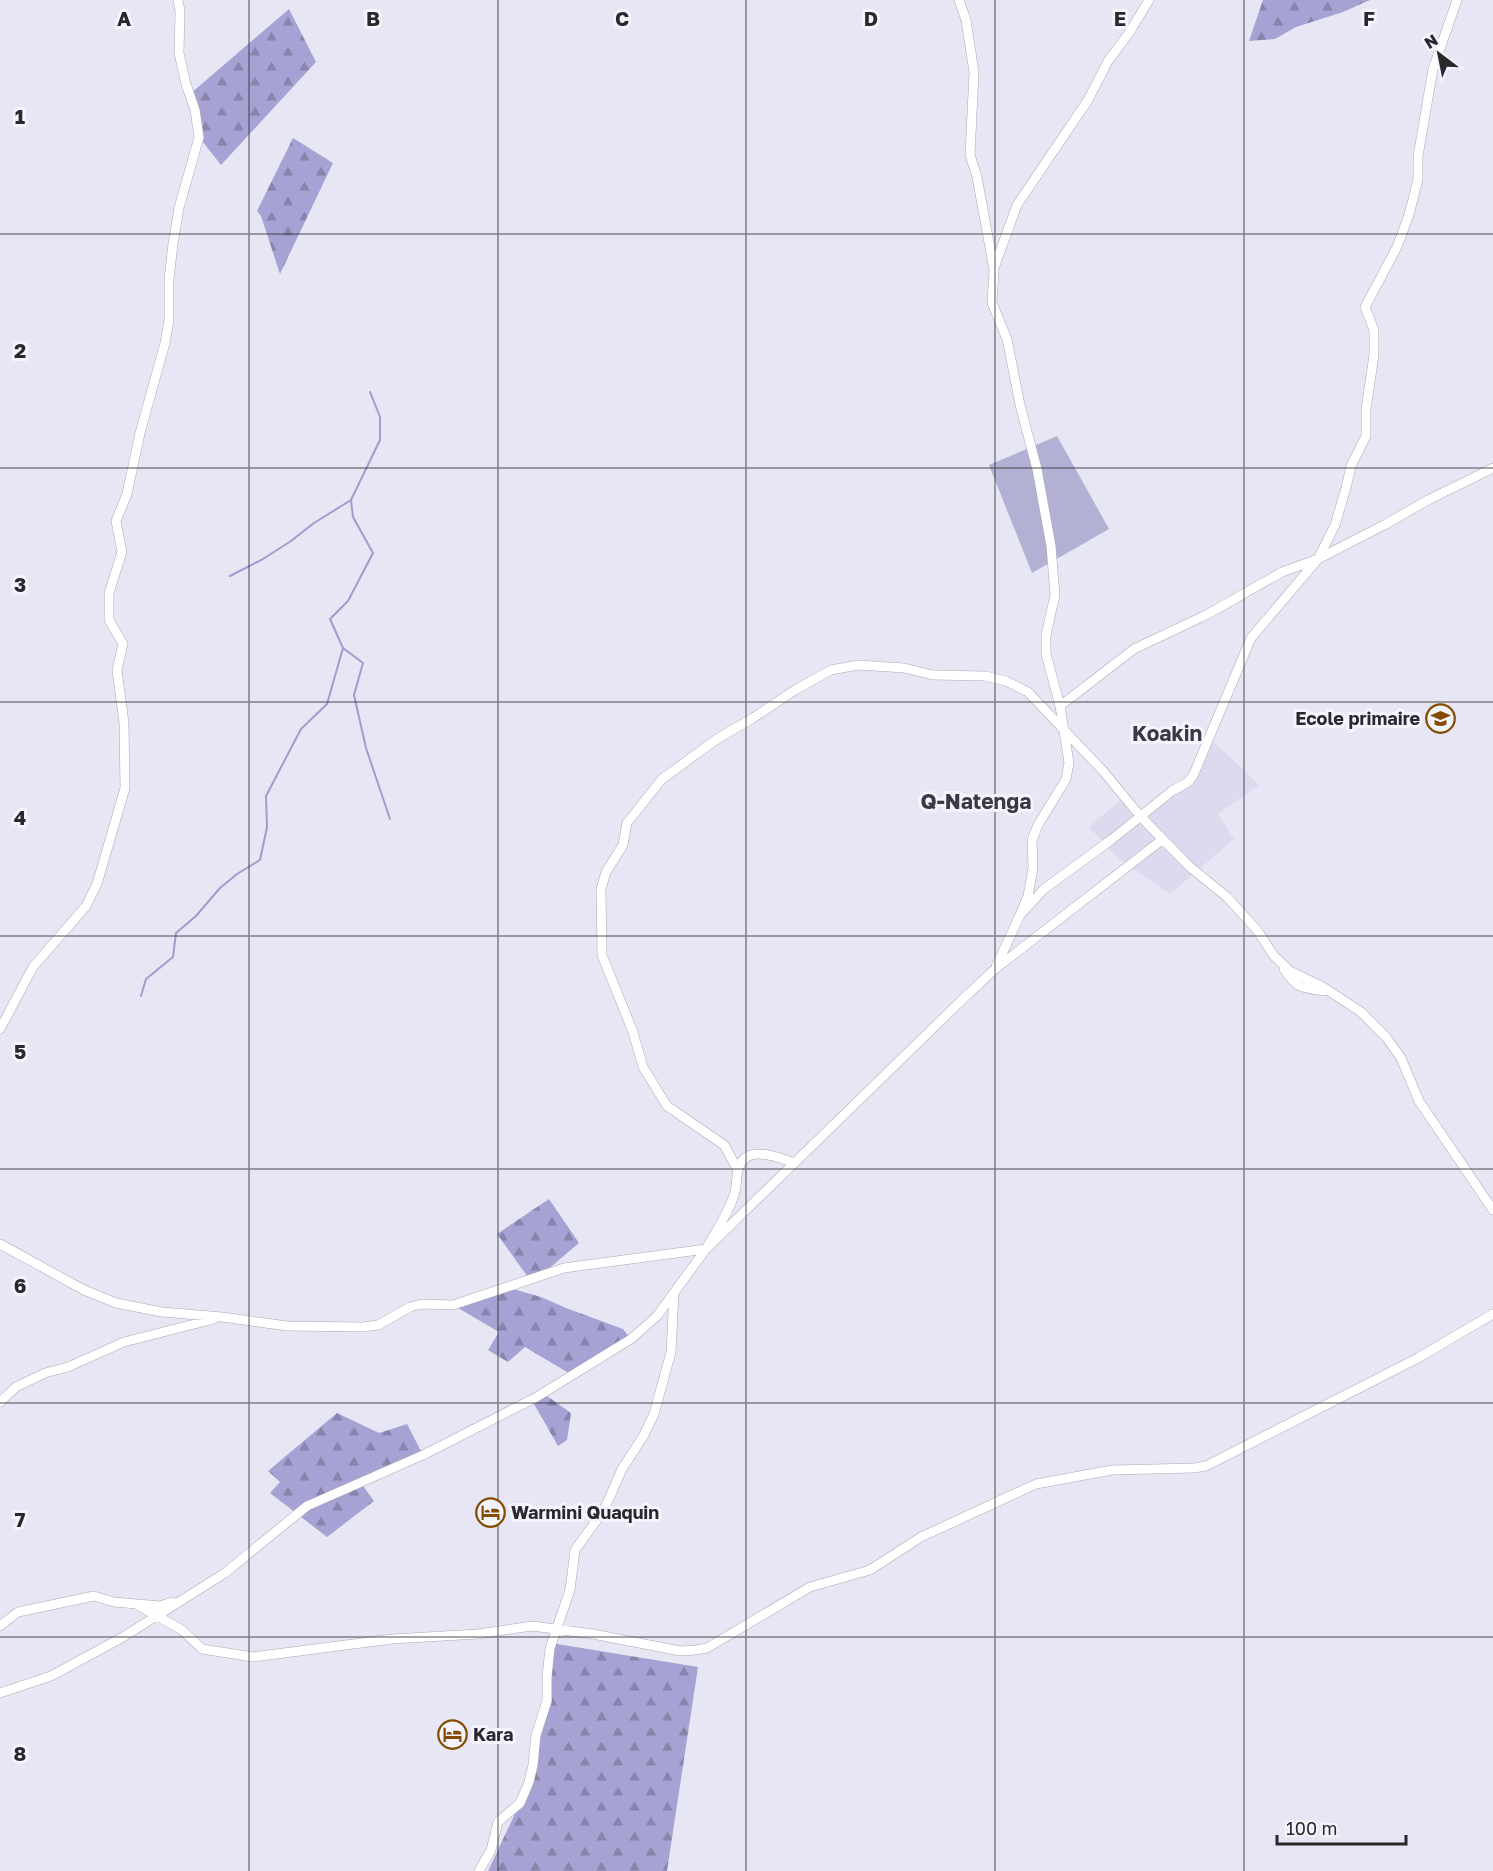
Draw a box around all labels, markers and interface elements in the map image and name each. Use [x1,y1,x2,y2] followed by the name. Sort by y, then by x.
[117,6,131,30] text: A
[366,6,380,30] text: B
[615,6,629,30] text: C
[864,6,878,30] text: D
[1114,6,1126,30] text: E
[1363,6,1375,30] text: F
[1409,24,1469,84] north arrow
[1421,30,1442,53] text: N
[15,104,25,128] text: 1
[14,338,26,362] text: 2
[14,572,26,596] text: 3
[1425,702,1457,734] school or university icon: Ecole primaire
[1295,707,1420,729] place label: Ecole primaire
[1132,720,1202,746] district label: Koakin
[921,788,1031,814] district label: Q-Natenga
[14,805,26,829] text: 4
[14,1039,26,1063] text: 5
[14,1273,26,1297] text: 6
[474,1496,506,1528] hotel icon: Warmini Quaquin
[511,1501,659,1523] place label: Warmini Quaquin
[15,1507,26,1531] text: 7
[436,1718,468,1750] hotel icon: Kara
[473,1723,514,1745] place label: Kara
[14,1741,26,1765] text: 8
[1277,1808,1406,1846] scale bar
[1286,1817,1337,1839] text: 100 m

